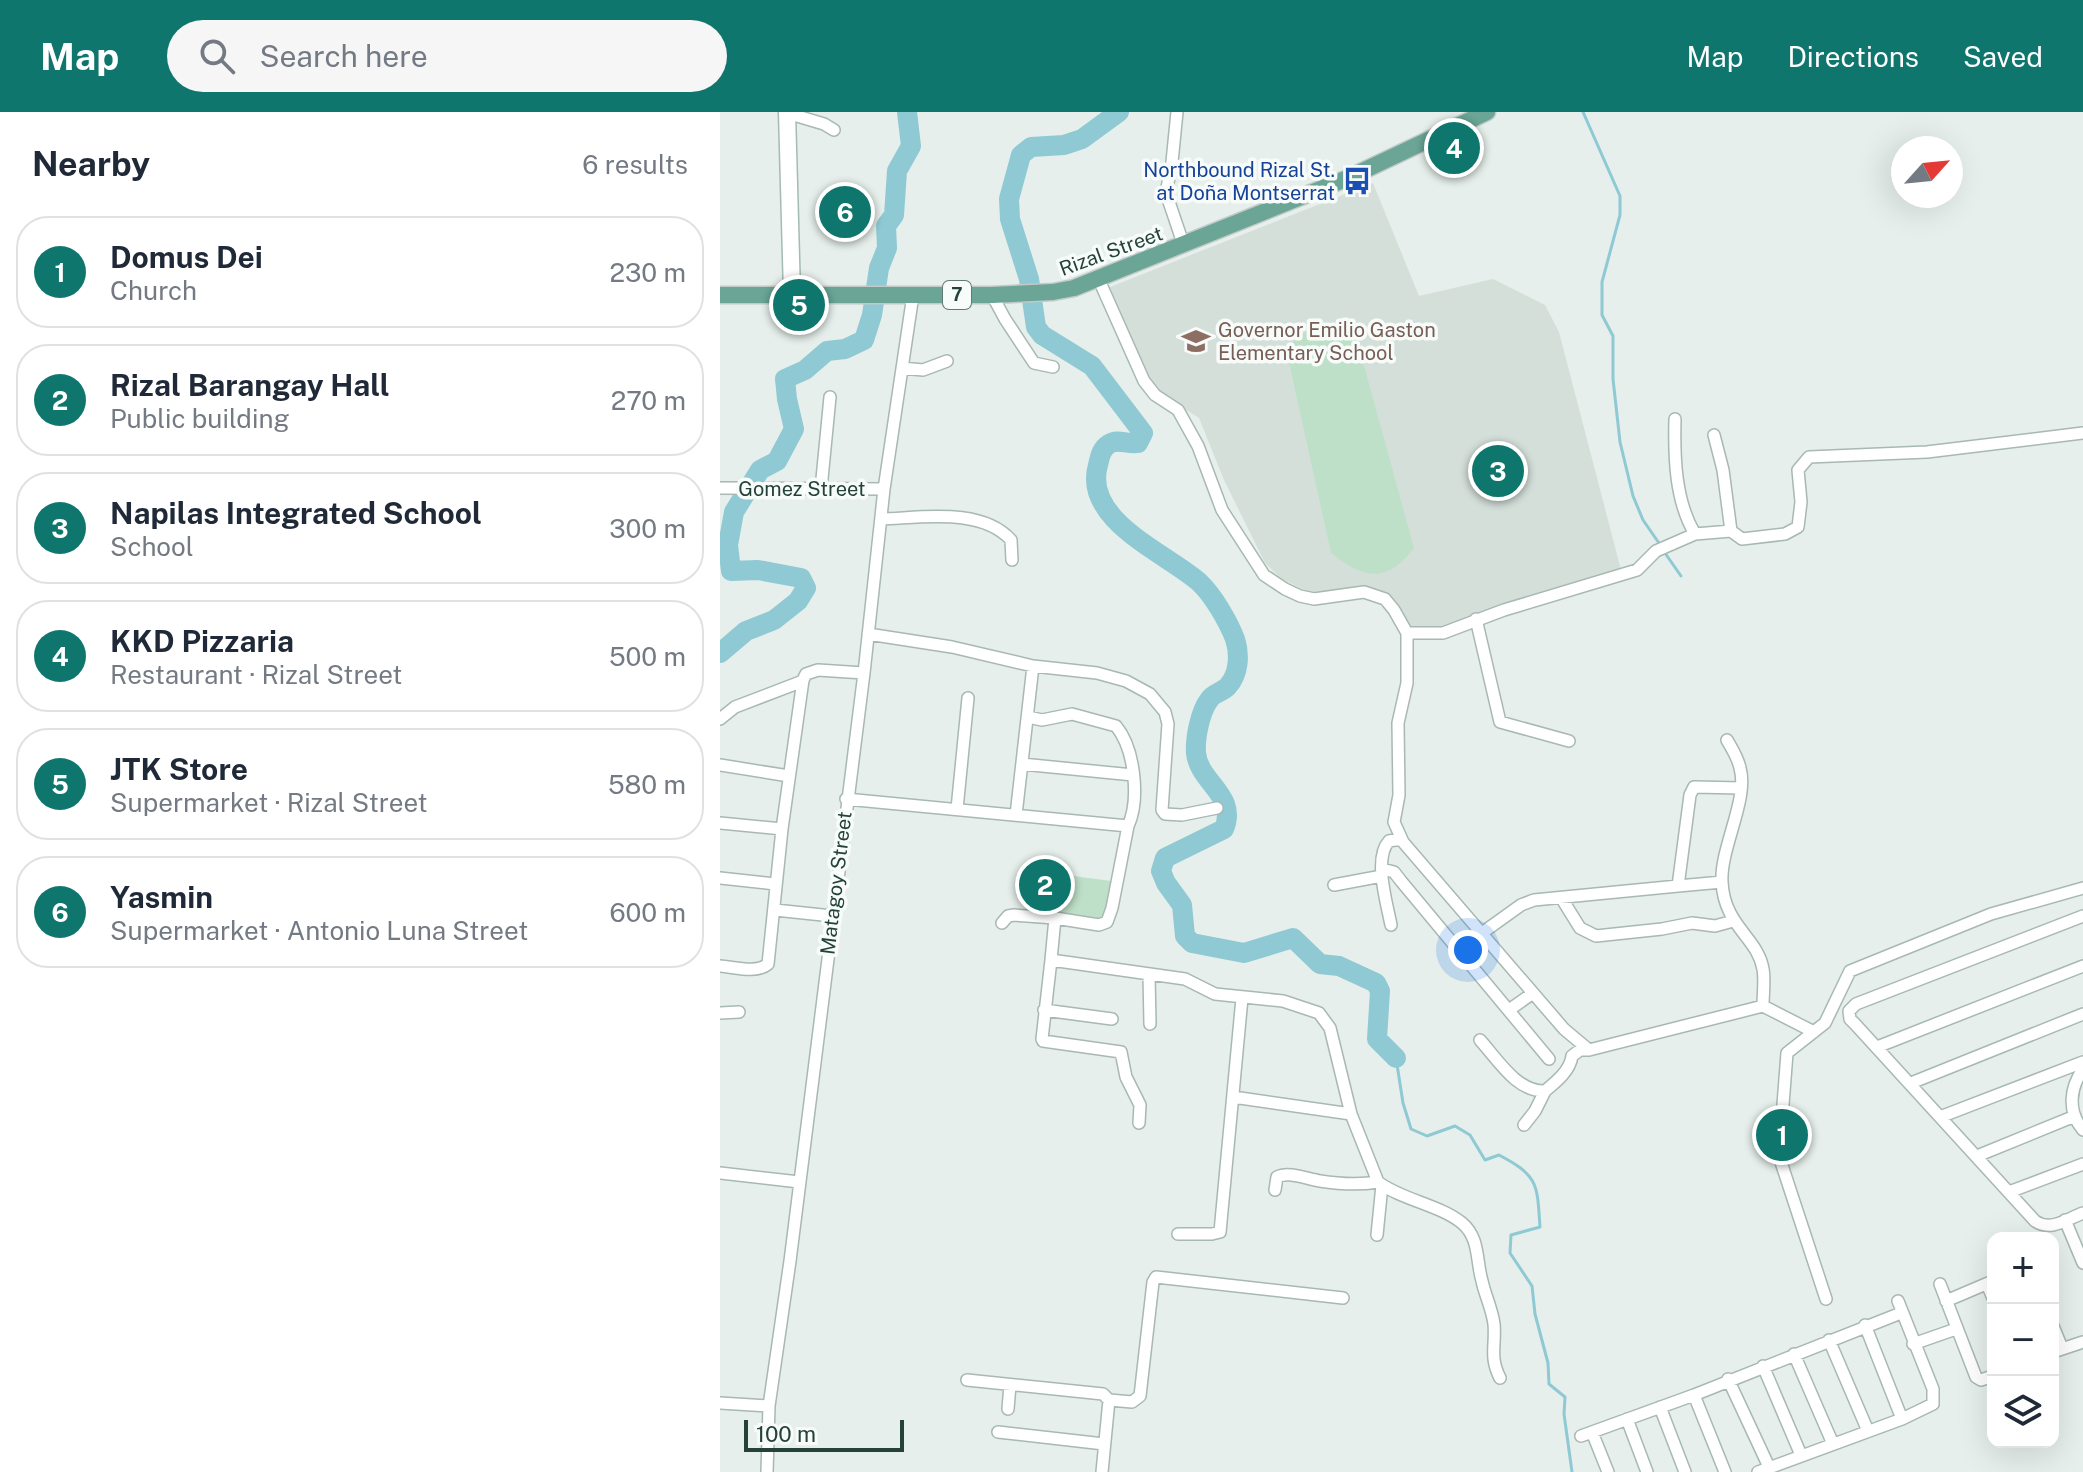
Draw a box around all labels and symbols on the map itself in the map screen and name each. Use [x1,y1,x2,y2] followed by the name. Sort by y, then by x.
[1428,118,1480,178] pin: 4
[1891,136,1963,208] north arrow
[1143,158,1335,205] place label: Northbound Rizal St. at Doña Montserrat
[1342,166,1372,196] bus stop icon: Northbound Rizal St. at Doña Montserrat
[819,182,871,242] pin: 6
[1056,221,1166,281] street label: Rizal Street
[773,275,825,335] pin: 5
[943,281,971,309] road number: 7
[1218,318,1436,365] place label: Governor Emilio Gaston Elementary School
[1181,326,1211,356] school or university icon: Governor Emilio Gaston Elementary School
[1472,441,1524,501] pin: 3
[738,477,866,501] street label: Gomez Street
[815,810,857,956] street label: Matagoy Street
[1019,855,1071,915] pin: 2
[1448,930,1488,970] your location
[1756,1105,1808,1165] pin: 1
[744,1416,904,1452] scale bar

